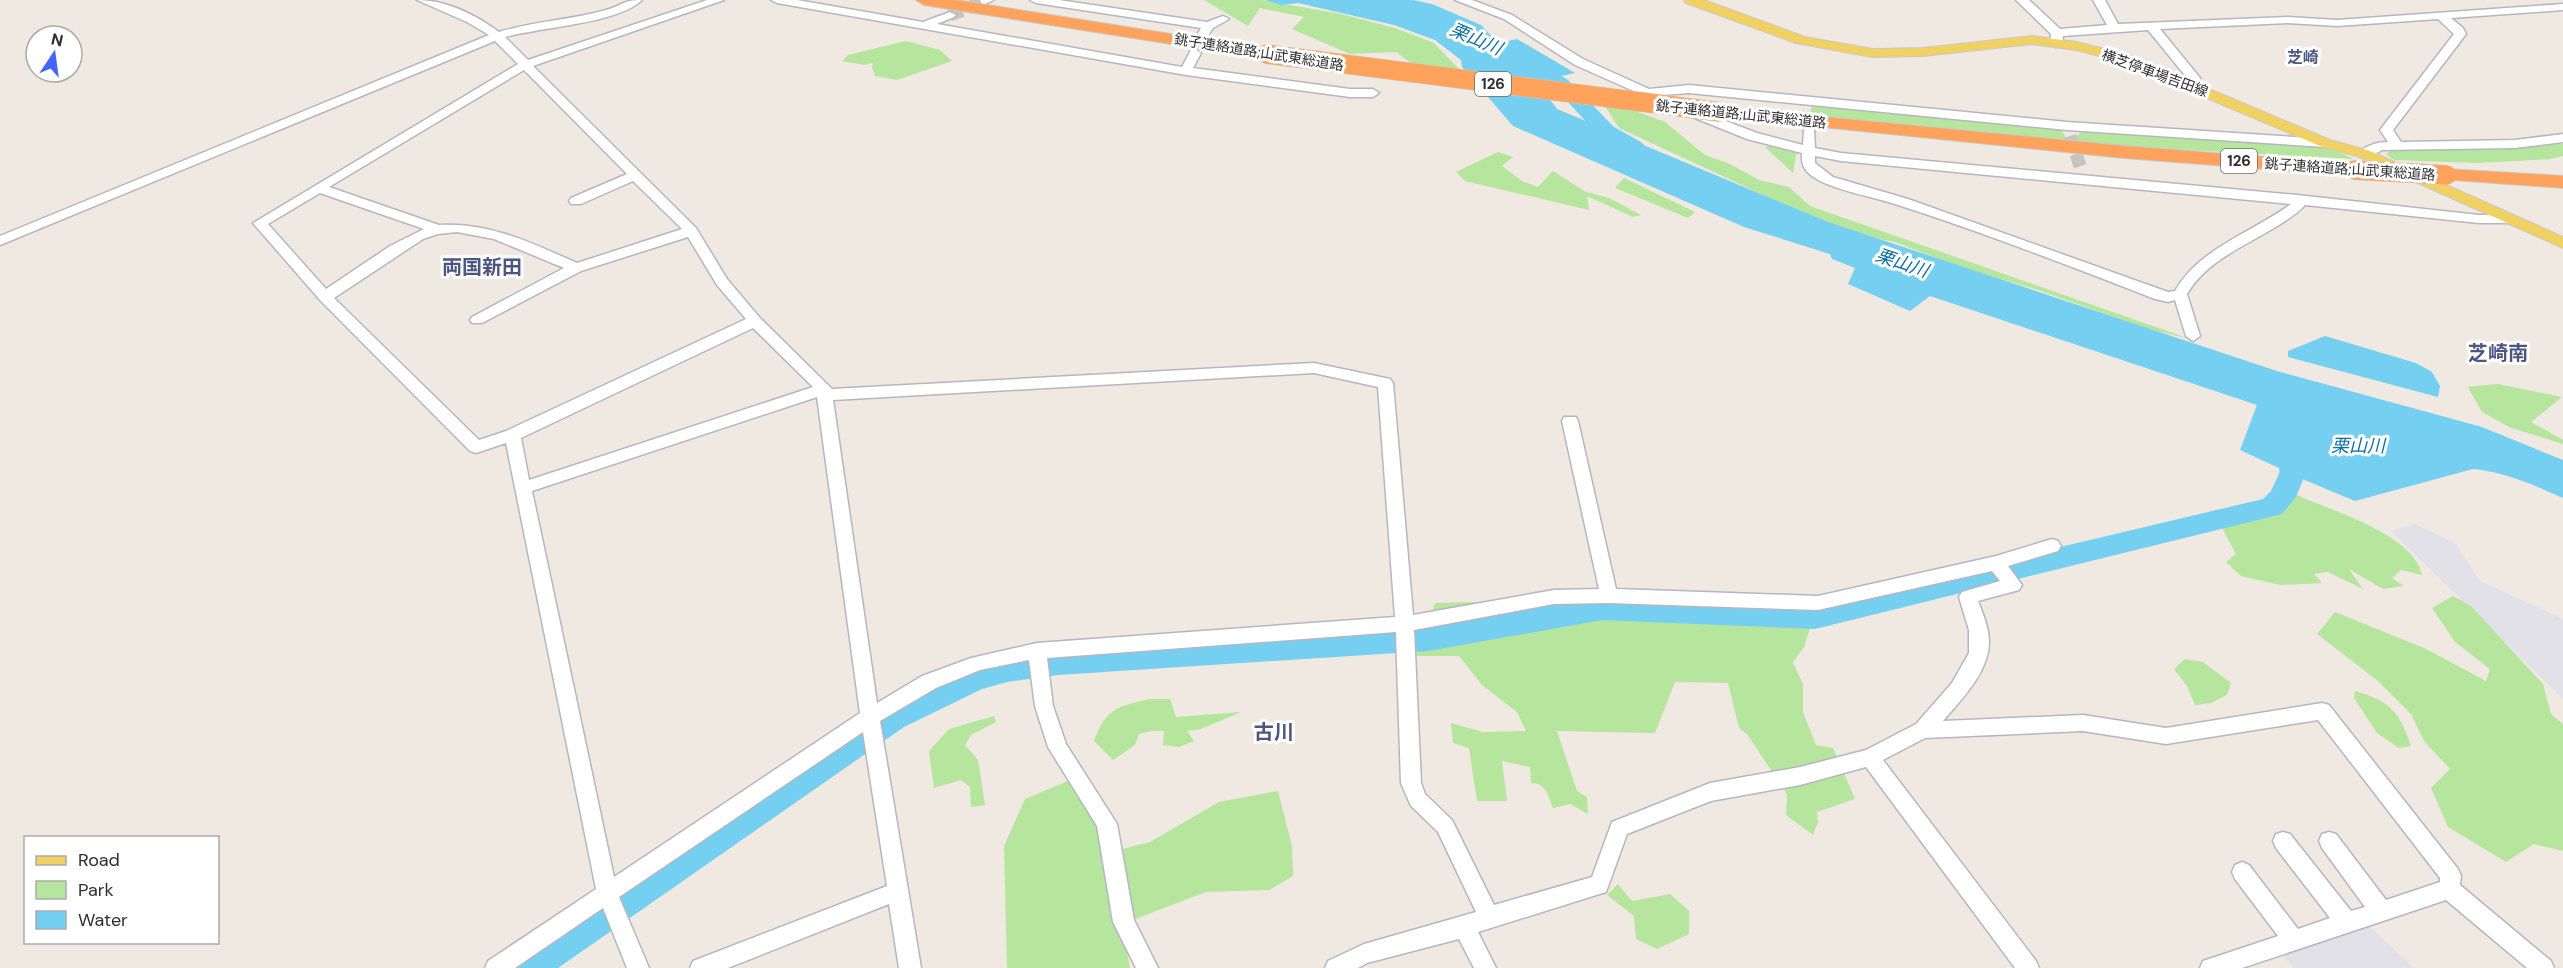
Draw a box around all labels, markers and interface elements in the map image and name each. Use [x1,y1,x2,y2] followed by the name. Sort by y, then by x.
[1446,17,1507,61] water label: 栗山川
[24,24,84,84] north arrow
[49,28,65,51] text: N
[1173,30,1345,74] street label: 銚子連絡道路;山武東総道路
[2099,45,2211,101] street label: 横芝停車場吉田線
[2287,47,2319,68] district label: 芝崎
[1475,72,1511,96] road number: 126
[1655,96,1827,132] street label: 銚子連絡道路;山武東総道路
[2221,149,2257,173] road number: 126
[2264,154,2436,184] street label: 銚子連絡道路;山武東総道路
[1873,243,1933,284] water label: 栗山川
[442,254,522,280] district label: 両国新田
[2468,340,2528,366] district label: 芝崎南
[2331,434,2387,458] water label: 栗山川
[1254,719,1294,745] district label: 古川
[24,836,219,944] legend
[78,848,120,872] text: Road
[78,878,114,902] text: Park
[78,908,128,932] text: Water

